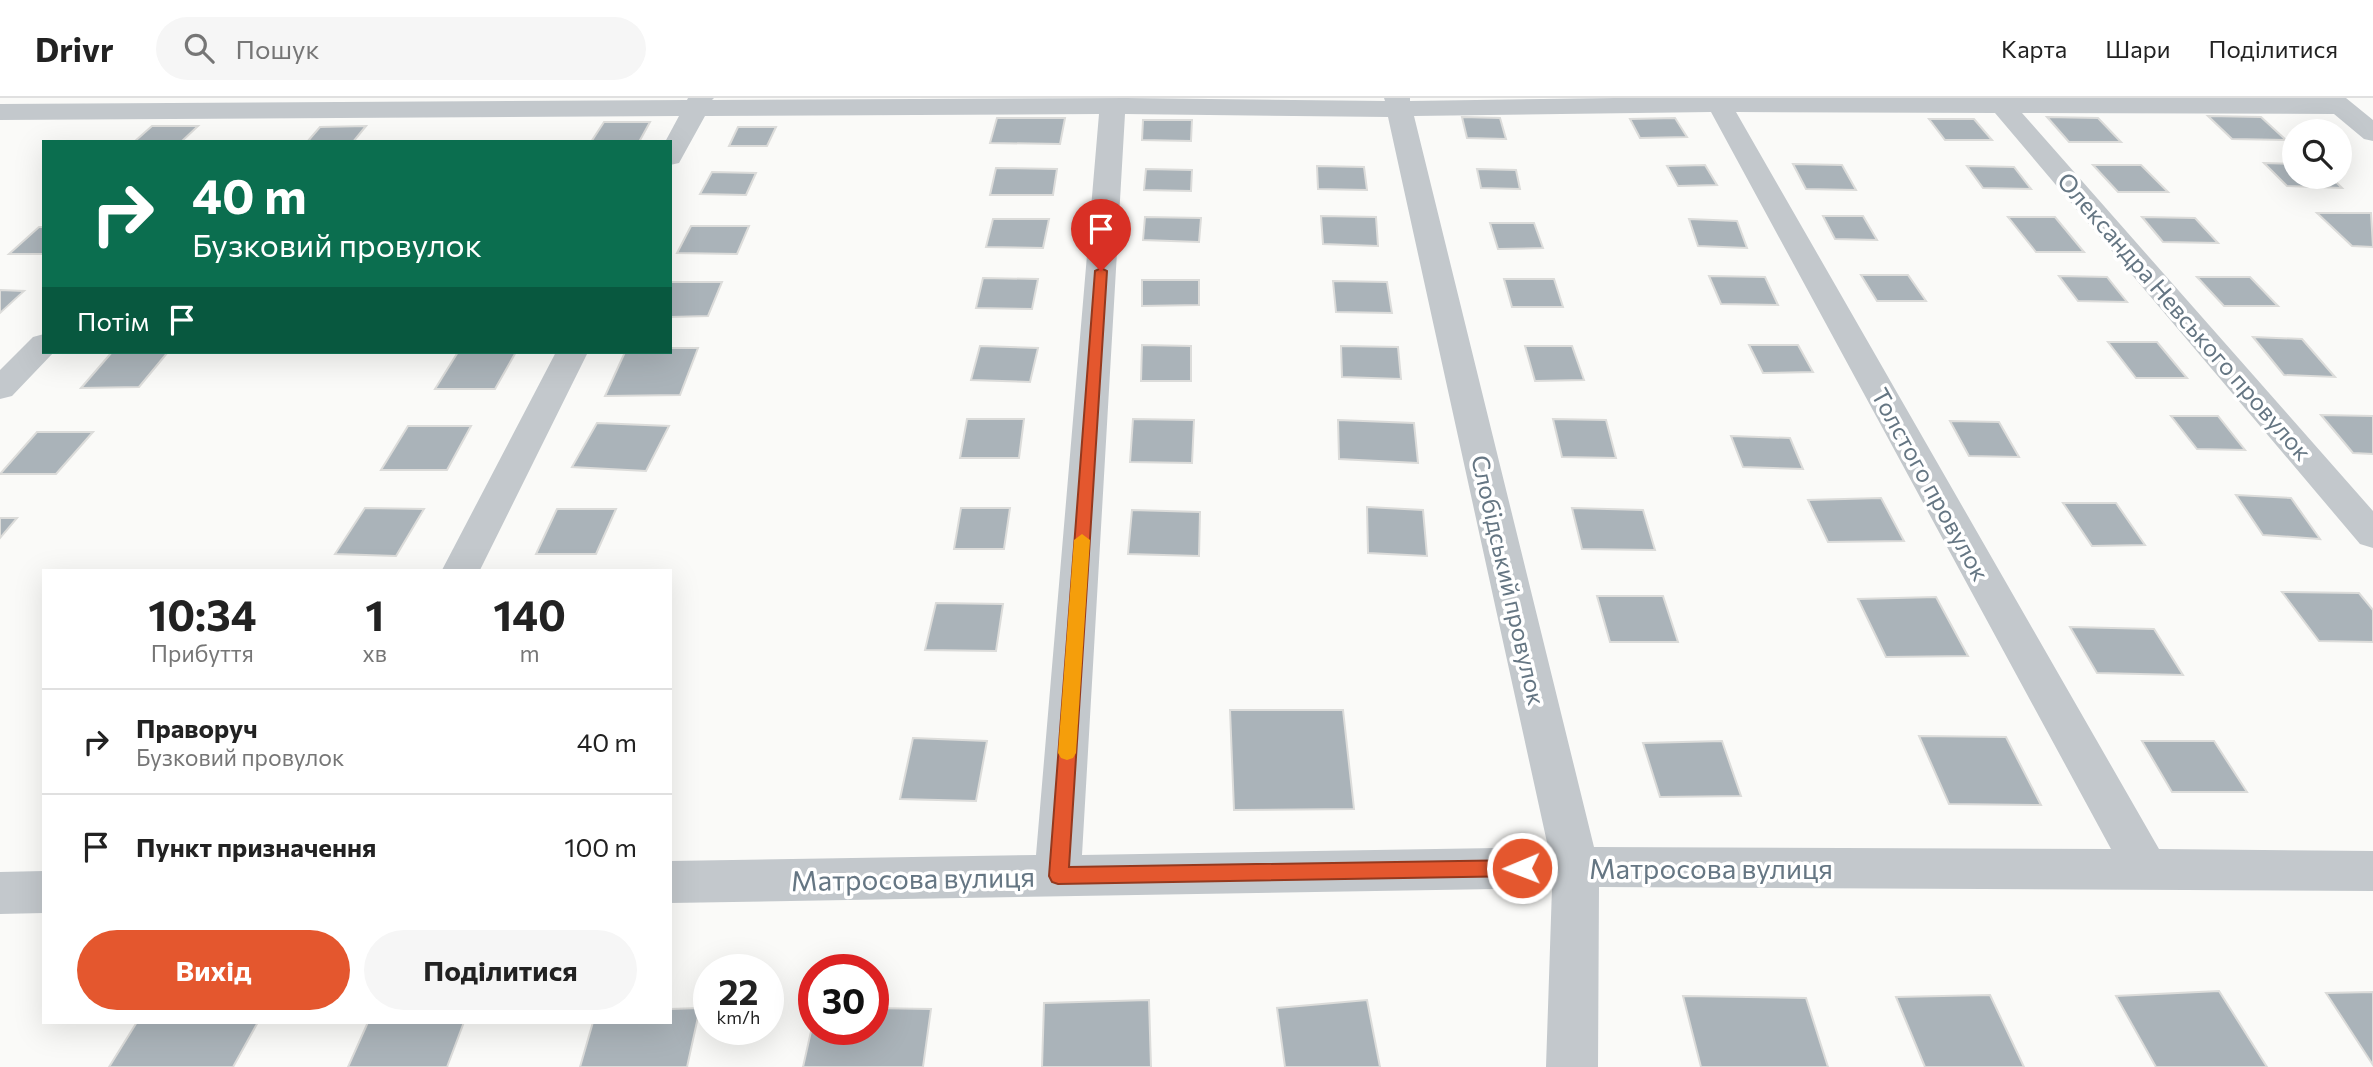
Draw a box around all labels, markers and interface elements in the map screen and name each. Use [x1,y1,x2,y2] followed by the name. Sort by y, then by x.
[156,17,646,80] search box
[35,28,114,69] text: Drivr
[180,29,218,67] icon: search
[236,33,319,64] text: Пошук
[2001,34,2067,63] text: Карта
[2105,34,2171,63] text: Шари
[2209,34,2338,63] text: Поділитися
[2282,119,2352,189] map controls
[2282,119,2352,189] button: search
[192,164,307,224] text: 40 m
[2052,166,2318,466] street label: Олександра Невського провулок
[77,168,168,259] icon: right
[1071,199,1131,271] pin
[1082,210,1120,248] icon: arrive
[192,224,482,264] text: Бузковий провулок
[163,301,201,339] icon: arrive
[77,305,149,336] text: Потім
[1866,383,1996,585] street label: Толстого провулок
[1466,452,1552,708] street label: Слобідський провулок
[148,588,256,640] text: 10:34
[365,588,384,640] text: 1
[493,588,566,640] text: 140
[151,639,254,667] text: Прибуття
[363,639,387,667] text: хв
[519,639,540,667] text: m
[136,712,258,743] text: Праворуч
[77,723,115,761] icon: right
[577,726,637,757] text: 40 m
[136,743,344,771] text: Бузковий провулок
[77,828,115,866] icon: arrive
[136,831,376,862] text: Пункт призначення
[564,831,637,862] text: 100 m
[1485,831,1559,905] position arrow
[1589,851,1833,885] street label: Матросова вулиця
[791,859,1035,897] street label: Матросова вулиця
[77,930,350,1010] button: Вихід
[364,930,637,1010] button: Поділитися
[798,954,889,1045] speed limit sign: 30
[719,969,758,1012] text: 22
[717,1006,760,1028] text: km/h

